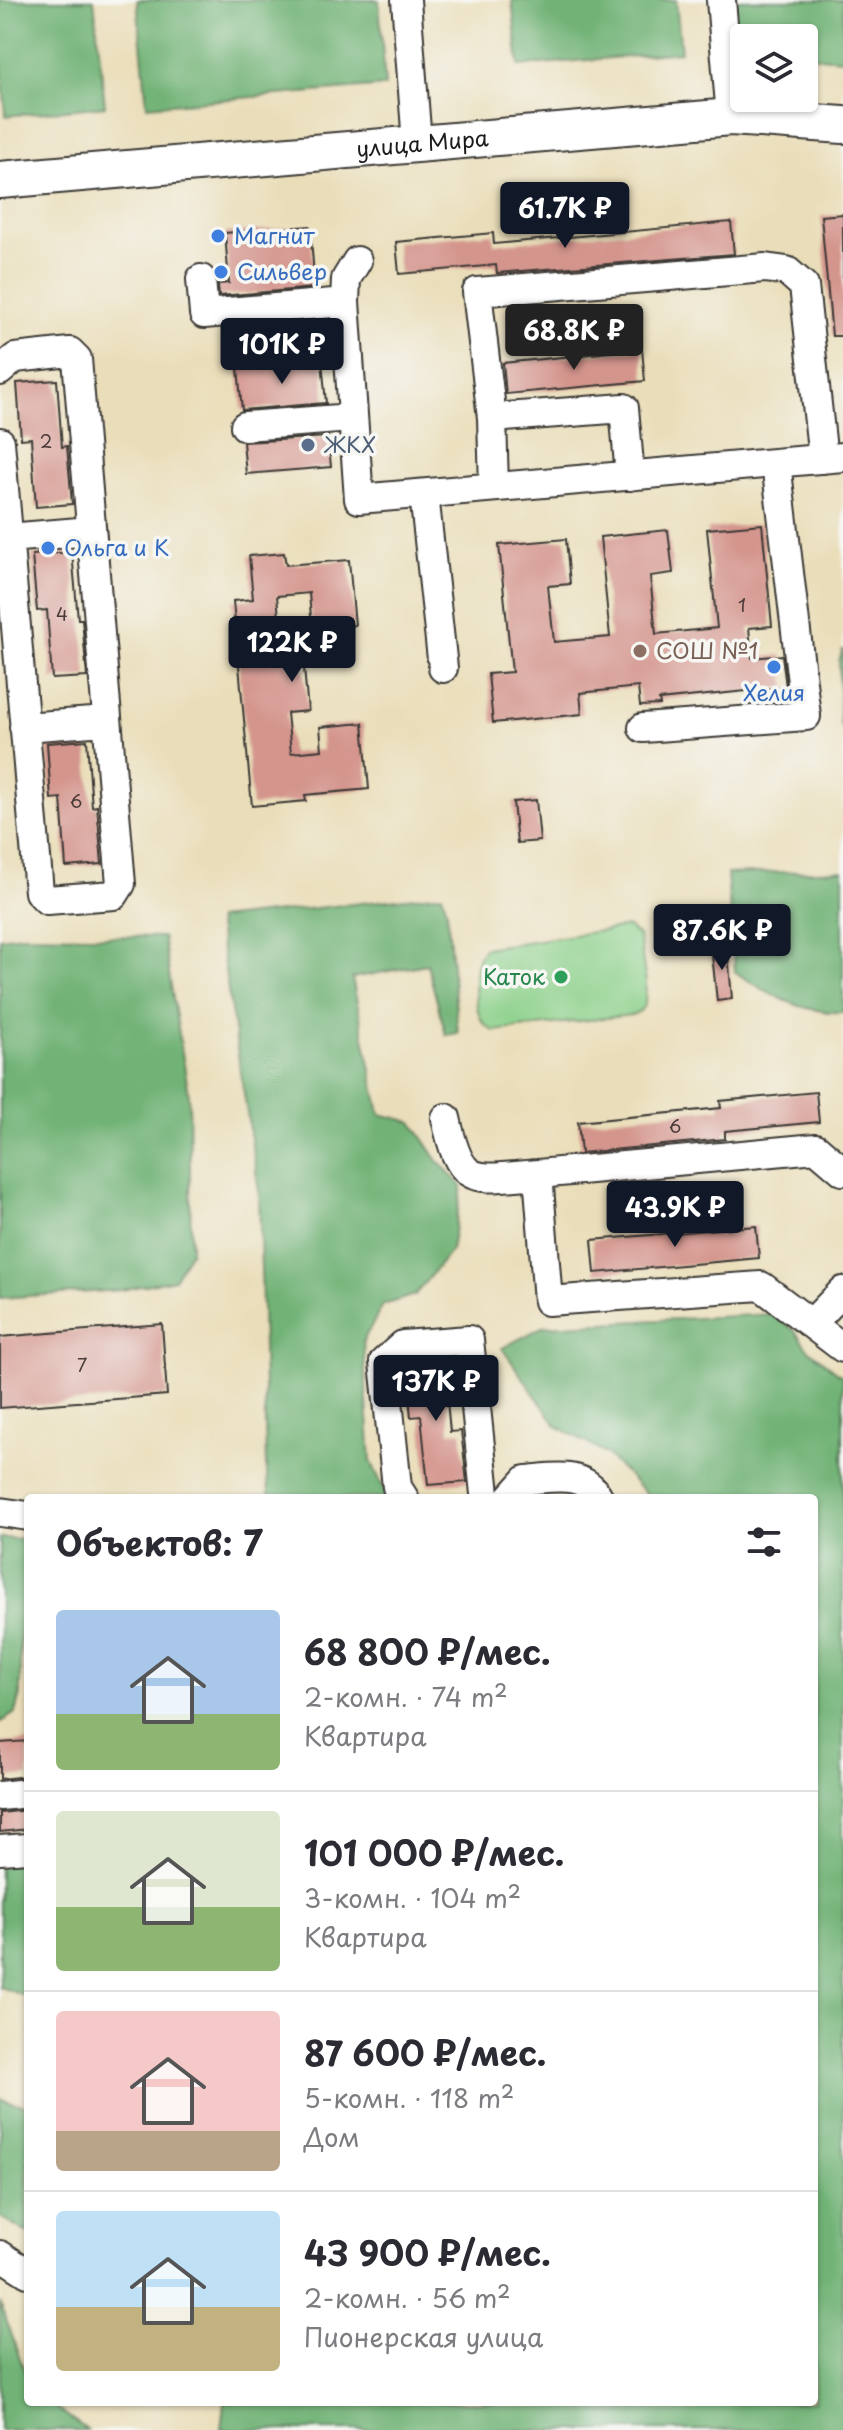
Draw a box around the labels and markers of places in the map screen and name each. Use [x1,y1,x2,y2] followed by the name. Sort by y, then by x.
[491,182,639,250] pin: 61.7K ₽
[234,218,316,251] place label: Магнит
[209,227,227,245] marker: Магнит
[237,254,327,287] place label: Сильвер
[212,263,230,281] marker: Сильвер
[500,304,648,372] pin: 68.8K ₽
[217,318,347,386] pin: 101K ₽
[323,427,376,460] place label: ЖКХ
[299,436,317,454] marker: ЖКХ
[64,530,169,563] place label: Ольга и К
[39,539,57,557] marker: Ольга и К
[227,616,357,684] pin: 122K ₽
[656,633,758,666] place label: СОШ №1
[631,642,649,660] marker: СОШ №1
[765,658,783,676] marker: Хелия
[743,675,805,708] place label: Хелия
[648,904,796,972] pin: 87.6K ₽
[483,959,546,992] place label: Каток
[552,968,570,986] marker: Каток
[601,1181,749,1249] pin: 43.9K ₽
[371,1355,501,1423] pin: 137K ₽

